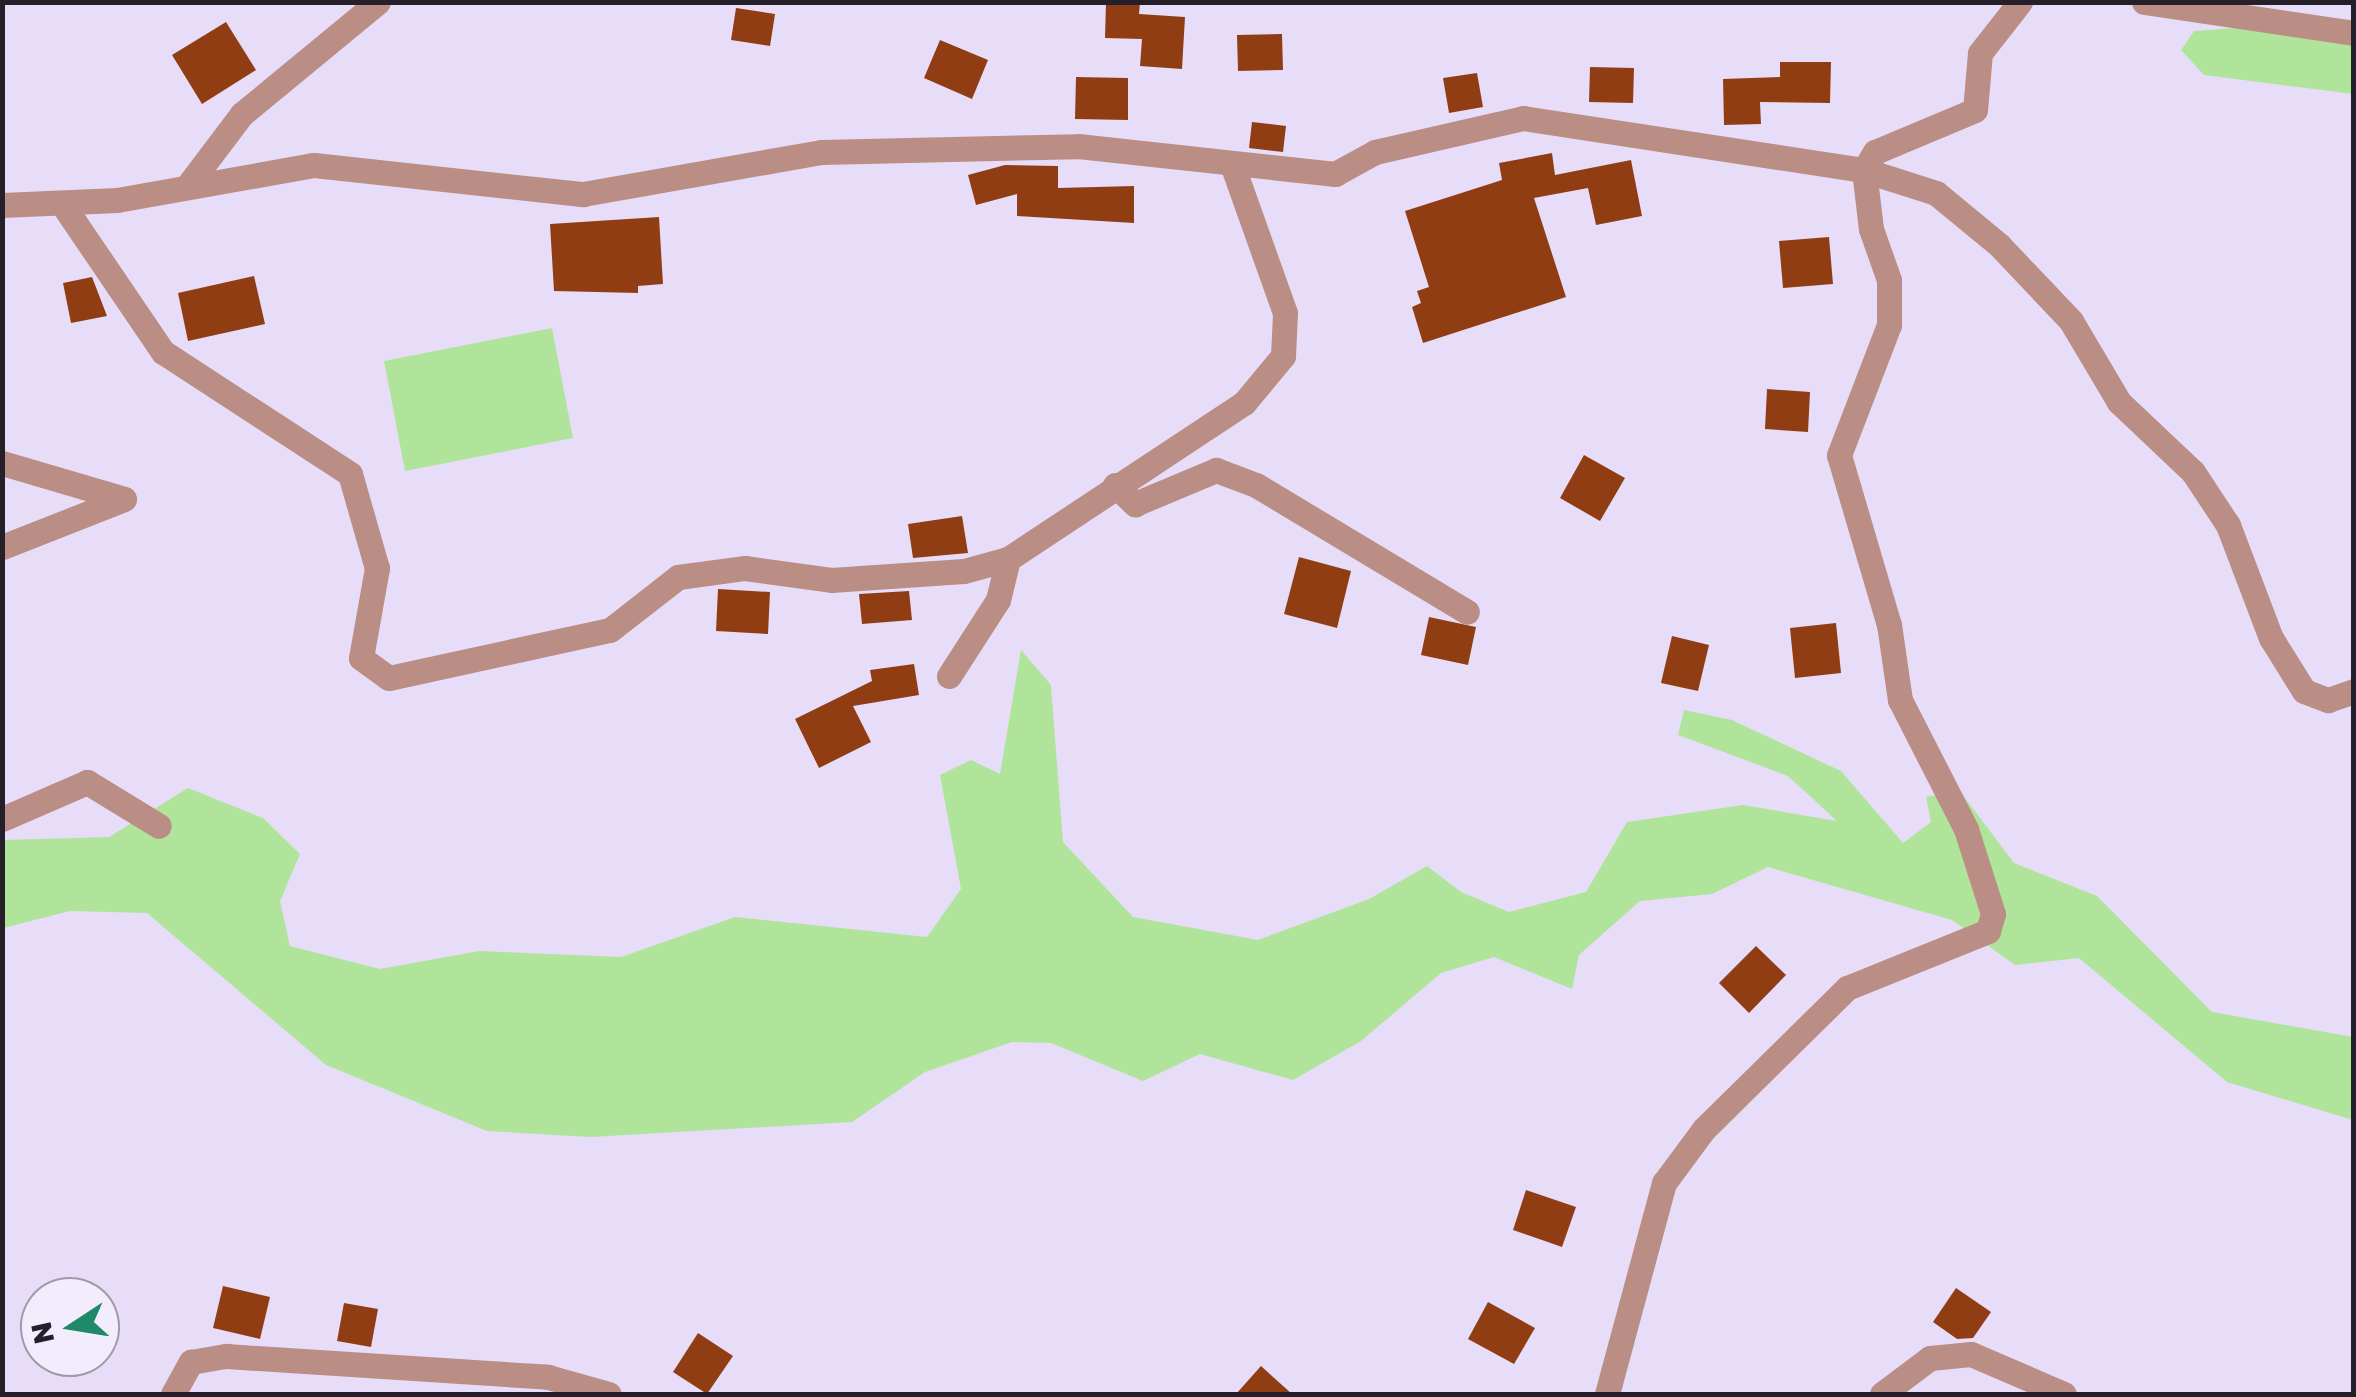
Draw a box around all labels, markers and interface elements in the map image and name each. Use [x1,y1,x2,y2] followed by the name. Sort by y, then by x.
[20,1277,120,1377] north arrow
[24,1319,60,1347] text: N

